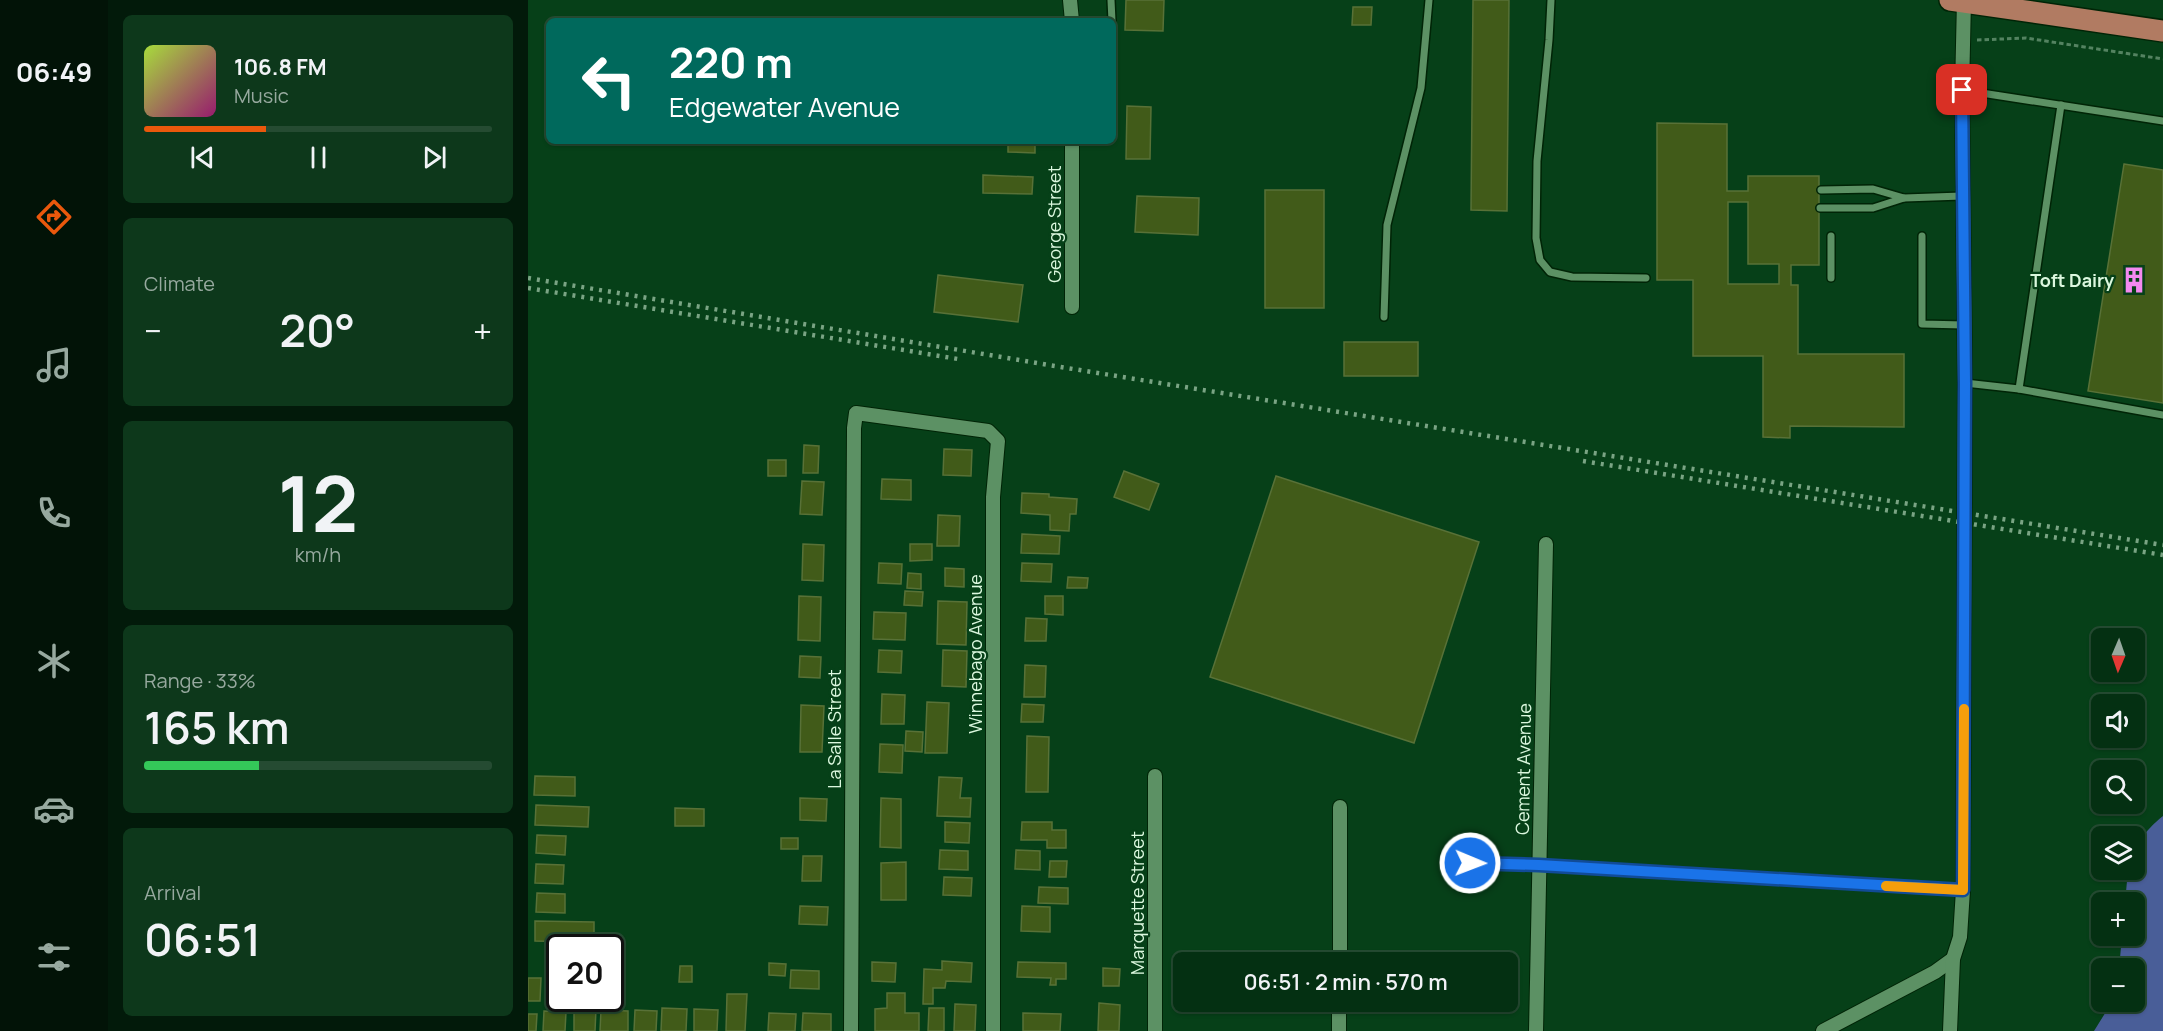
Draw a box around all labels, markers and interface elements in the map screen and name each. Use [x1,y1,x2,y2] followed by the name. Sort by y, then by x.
[669,33,793,91] text: 220 m
[570,42,648,120] icon: left
[234,52,327,82] text: 106.8 FM
[16,53,92,90] text: 06:49
[1936,64,1987,115] pin
[1945,73,1978,106] icon: arrive
[234,82,289,109] text: Music
[669,88,900,125] text: Edgewater Avenue
[186,141,219,174] icon: previous
[302,141,335,174] icon: pause
[418,141,451,174] icon: next
[1042,165,1066,283] street label: George Street
[33,196,75,238] icon: directions
[2119,265,2149,295] building icon: Toft Dairy
[2030,268,2114,292] place label: Toft Dairy
[144,270,215,297] text: Climate
[280,299,355,361] text: 20°
[144,308,162,353] text: −
[473,308,492,353] text: +
[33,344,75,386] icon: music
[278,449,358,555] text: 12
[33,492,75,534] icon: phone
[295,541,341,568] text: km/h
[963,574,987,734] street label: Winnebago Avenue
[2091,628,2145,682] north arrow
[2091,628,2145,1012] map controls
[33,640,75,682] icon: climate
[144,667,256,694] text: Range · 33%
[822,669,846,789] street label: La Salle Street
[2091,694,2145,748] button: sound
[144,696,290,758] text: 165 km
[1510,703,1536,835] street label: Cement Avenue
[2091,760,2145,814] button: search
[33,788,75,830] icon: car
[2091,826,2145,880] button: layers
[1125,831,1149,975] street label: Marquette Street
[1438,831,1502,895] position arrow
[144,879,201,906] text: Arrival
[2091,892,2145,946] button: +
[144,908,261,970] text: 06:51
[546,934,624,1012] speed limit sign: 20
[33,936,75,978] icon: filters
[2091,958,2145,1012] button: −
[1243,967,1448,997] text: 06:51 · 2 min · 570 m

